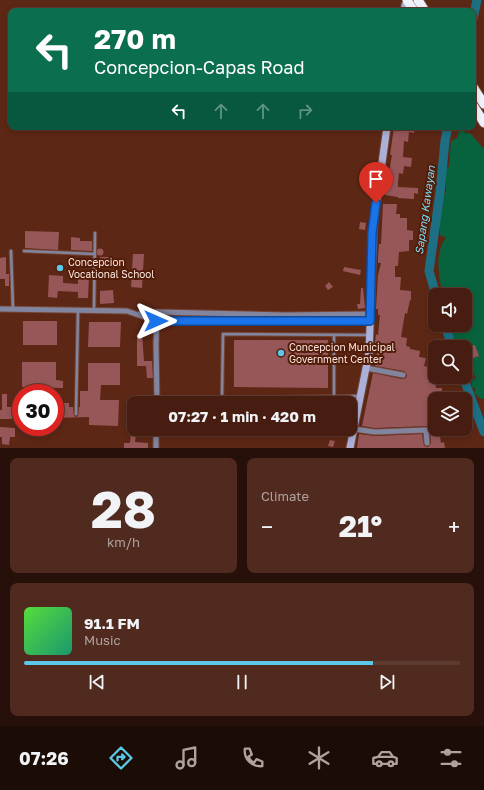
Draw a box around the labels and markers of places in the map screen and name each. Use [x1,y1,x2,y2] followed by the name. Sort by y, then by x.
[359,162,393,203] pin
[68,256,154,280] place label: Concepcion Vocational School
[55,263,65,273] marker: Concepcion Vocational School
[289,341,395,365] place label: Concepcion Municipal Government Center
[276,348,286,358] marker: Concepcion Municipal Government Center

